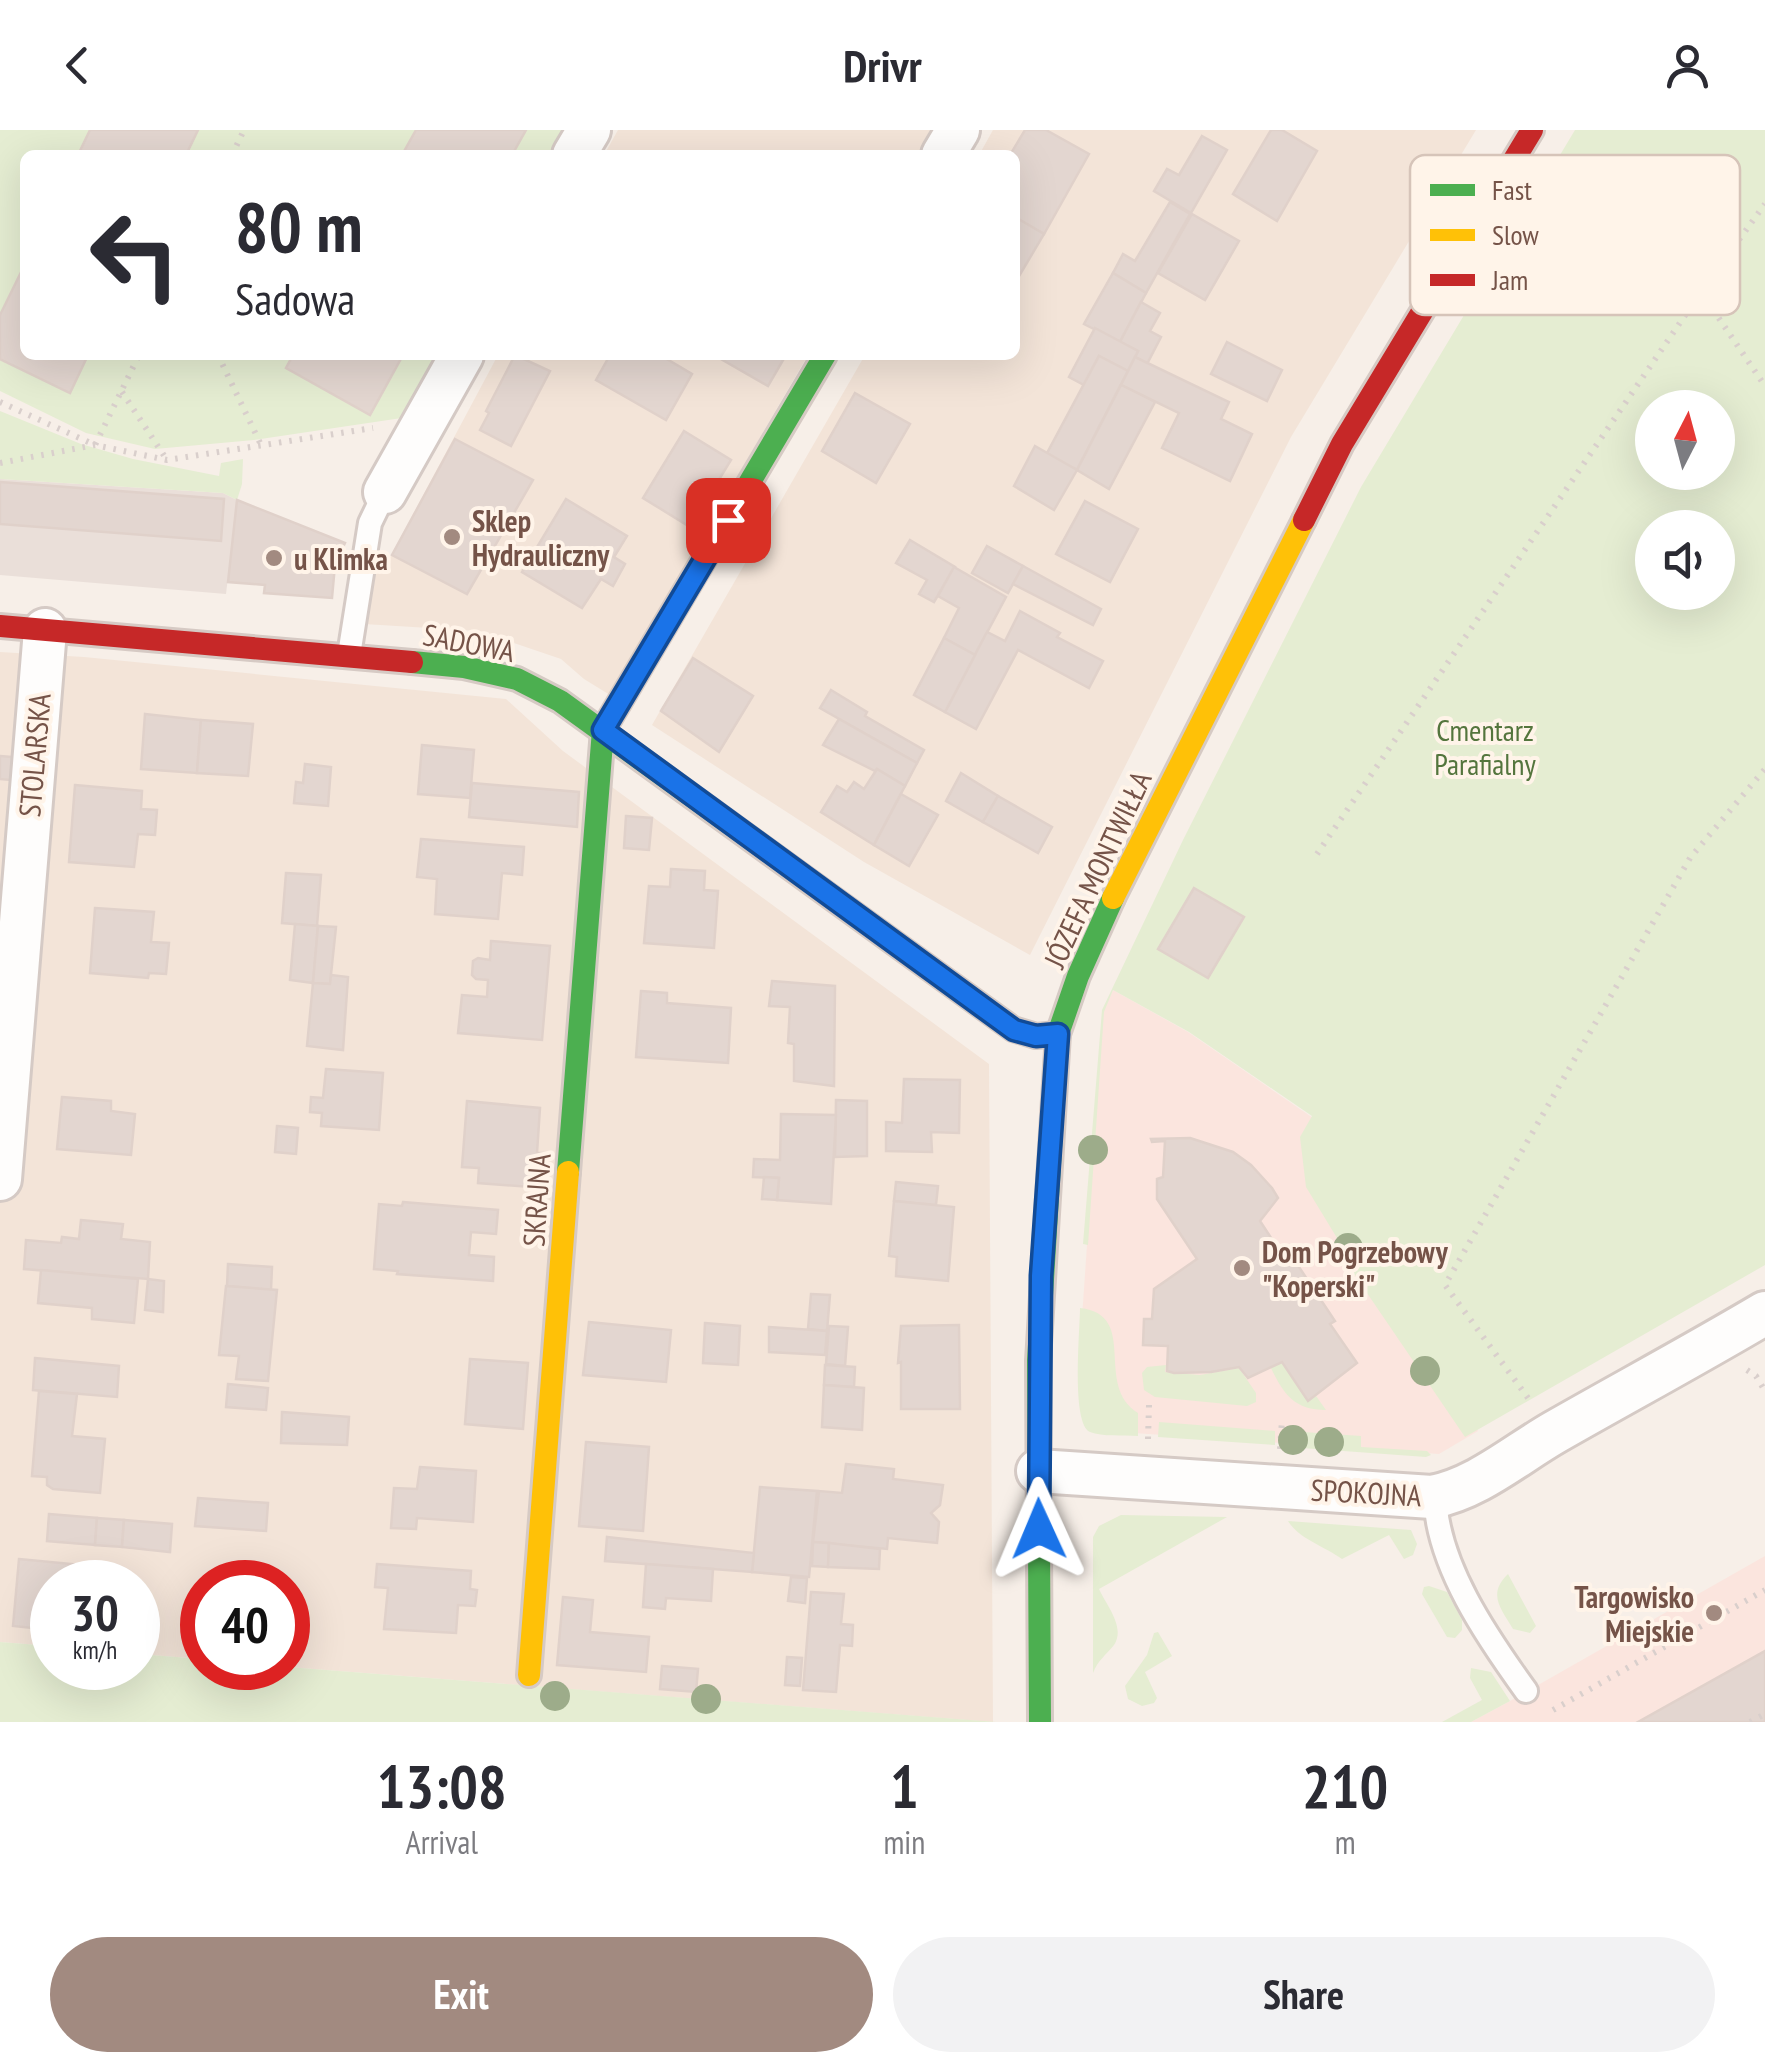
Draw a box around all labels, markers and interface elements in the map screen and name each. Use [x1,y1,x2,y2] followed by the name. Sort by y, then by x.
[843,36,922,94] text: Drivr
[50,38,105,93] icon: back
[1660,38,1715,93] icon: person
[1410,155,1740,315] legend
[1492,171,1532,208] text: Fast
[235,181,363,271] text: 80 m
[70,190,200,320] icon: left
[1492,216,1539,253] text: Slow
[1491,261,1528,298] text: Jam
[235,269,355,327] text: Sadowa
[1635,390,1735,490] north arrow
[1635,390,1735,610] map controls
[686,478,771,563] pin
[701,493,756,548] icon: arrive
[472,501,610,574] place label: Sklep Hydrauliczny
[1635,510,1735,610] button: sound
[441,526,463,548] marker: Sklep Hydrauliczny
[294,539,388,578] place label: u Klimka
[263,547,285,569] marker: u Klimka
[420,614,519,670] street label: SADOWA
[9,691,59,818] street label: STOLARSKA
[1434,710,1536,783] park label: Cmentarz Parafialny
[1034,764,1160,974] street label: JÓZEFA MONTWIŁŁA
[513,1151,559,1248] street label: SKRAJNA
[1262,1232,1449,1305] place label: Dom Pogrzebowy "Koperski"
[1231,1257,1253,1279] marker: Dom Pogrzebowy "Koperski"
[1310,1470,1423,1514] street label: SPOKOJNA
[987,1477,1091,1581] position arrow
[180,1560,310,1690] speed limit sign: 40
[1574,1577,1694,1650] place label: Targowisko Miejskie
[71,1580,119,1645] text: 30
[1703,1602,1725,1624] marker: Targowisko Miejskie
[73,1634,117,1666] text: km/h
[377,1747,507,1825] text: 13:08
[890,1747,919,1825] text: 1
[1302,1747,1388,1825] text: 210
[406,1821,478,1863] text: Arrival
[883,1821,925,1863] text: min
[1335,1821,1356,1863] text: m
[50,1937,873,2052] button: Exit
[893,1937,1715,2052] button: Share

